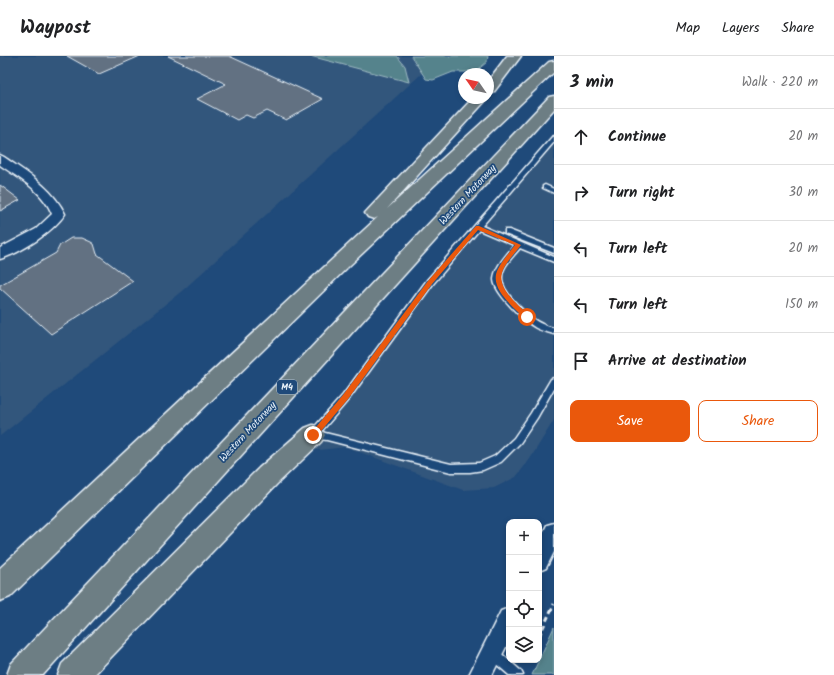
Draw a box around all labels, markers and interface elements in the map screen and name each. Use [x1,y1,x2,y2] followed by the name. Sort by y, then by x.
[20,13,91,43] text: Waypost
[676,17,700,39] text: Map
[722,17,760,39] text: Layers
[782,17,814,39] text: Share
[458,68,494,104] north arrow
[570,69,614,96] text: 3 min
[742,72,818,93] text: Walk · 220 m
[608,125,666,149] text: Continue
[570,126,592,148] icon: ahead
[788,126,818,147] text: 20 m
[435,161,500,229] street label: Western Motorway
[608,181,675,205] text: Turn right
[570,182,592,204] icon: right
[789,182,818,203] text: 30 m
[608,237,668,261] text: Turn left
[570,238,592,260] icon: left
[788,238,818,259] text: 20 m
[608,293,668,317] text: Turn left
[570,294,592,316] icon: left
[785,294,818,315] text: 150 m
[518,308,536,326] route start
[608,349,747,373] text: Arrive at destination
[570,350,592,372] icon: arrive
[277,380,297,394] road number: M4
[215,398,280,466] street label: Western Motorway
[570,400,690,442] button: Save
[698,400,818,442] button: Share
[304,426,322,444] route end
[506,519,542,663] map controls
[506,519,542,555] button: +
[506,555,542,591] button: −
[506,591,542,627] button: locate
[506,627,542,663] button: layers

